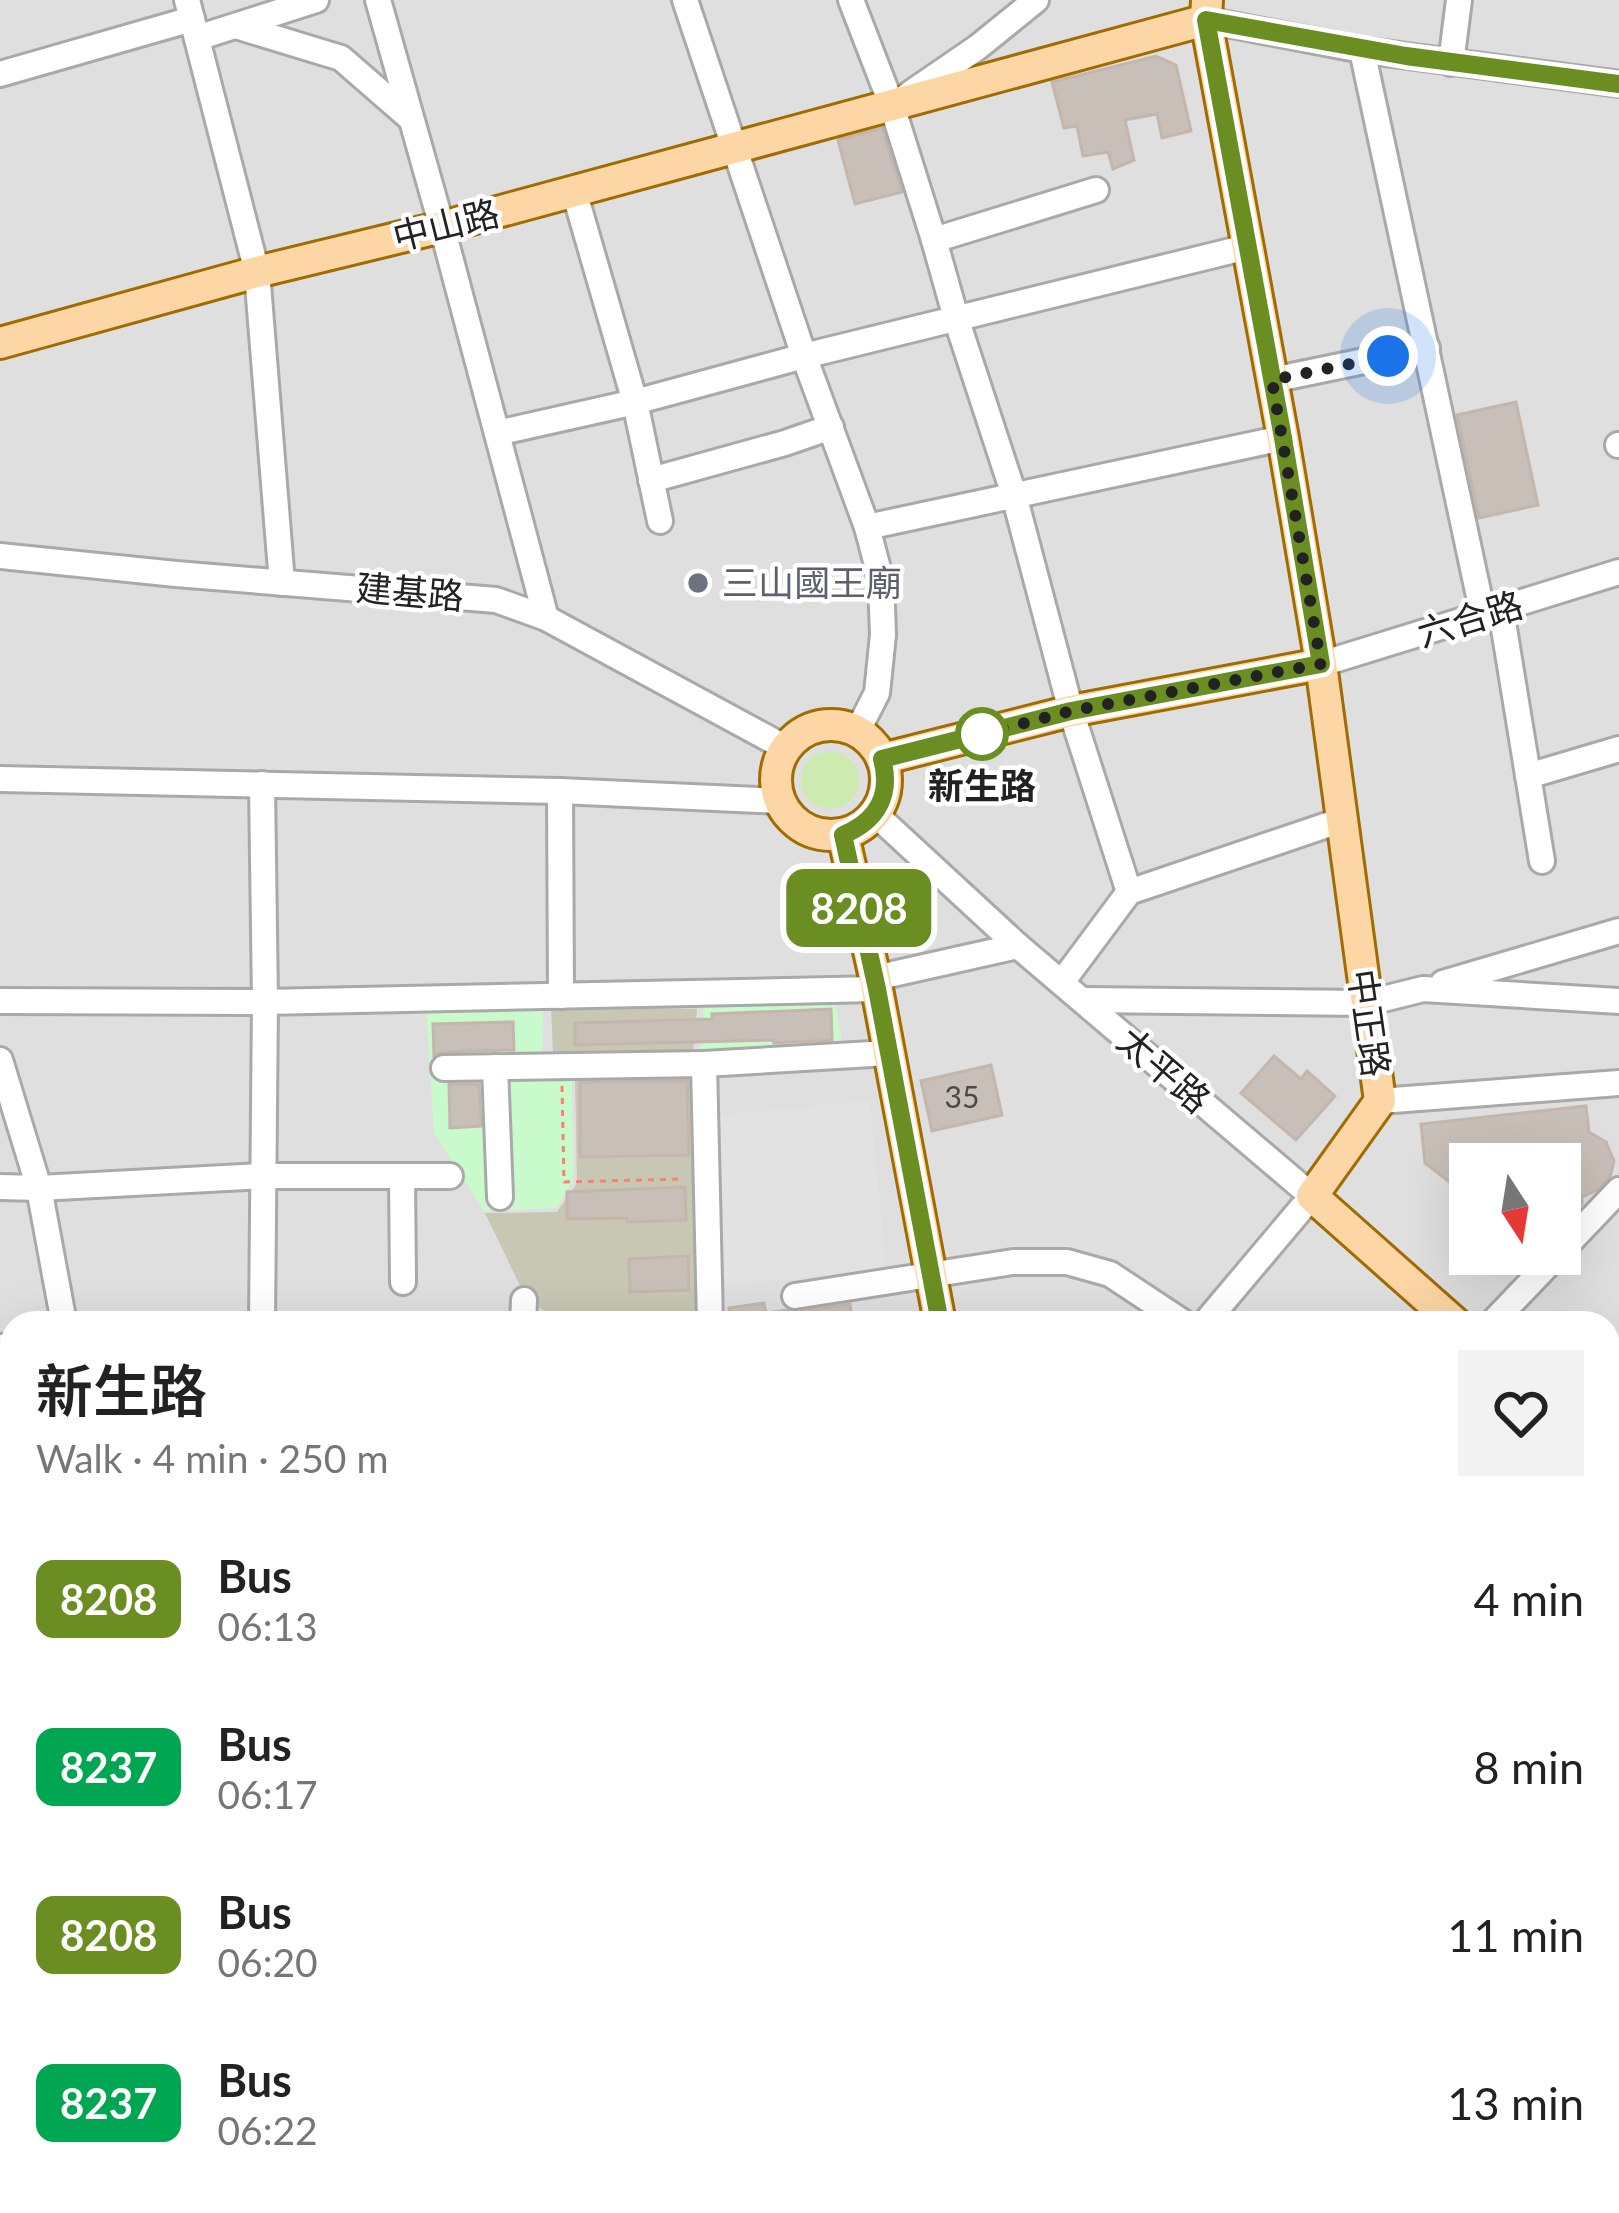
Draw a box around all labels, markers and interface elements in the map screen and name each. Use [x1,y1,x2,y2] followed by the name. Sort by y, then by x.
[388,190,503,258] street label: 中山路
[1358,326,1418,386] your location
[722,560,902,604] place label: 三山國王廟
[354,564,466,618] street label: 建基路
[685,570,711,596] marker: 三山國王廟
[1412,581,1528,655] street label: 六合路
[957,709,1007,759] marker: 新生路
[928,763,1036,807] place label: 新生路
[775,869,943,947] line badge: 8208
[810,883,908,933] text: 8208
[1341,966,1399,1079] street label: 中正路
[1109,1017,1220,1121] street label: 太平路
[945,1078,979,1114] house number: 35
[1449,1143,1581,1275] north arrow
[1449,1143,1581,1275] map controls
[1458,1350,1584,1476] button: heart
[36,1356,207,1424] text: 新生路
[36,1435,389,1481] text: Walk · 4 min · 250 m
[217,1549,292,1603] text: Bus
[1473,1572,1584,1626] text: 4 min
[60,1574,157,1624] text: 8208
[217,1603,318,1649] text: 06:13
[217,1717,292,1771] text: Bus
[1473,1740,1584,1794] text: 8 min
[60,1742,157,1792] text: 8237
[217,1771,318,1817] text: 06:17
[217,1885,292,1939] text: Bus
[1447,1908,1584,1962] text: 11 min
[60,1910,157,1960] text: 8208
[217,1939,318,1985] text: 06:20
[217,2053,292,2107] text: Bus
[1447,2076,1584,2130] text: 13 min
[60,2078,157,2128] text: 8237
[217,2107,318,2153] text: 06:22

